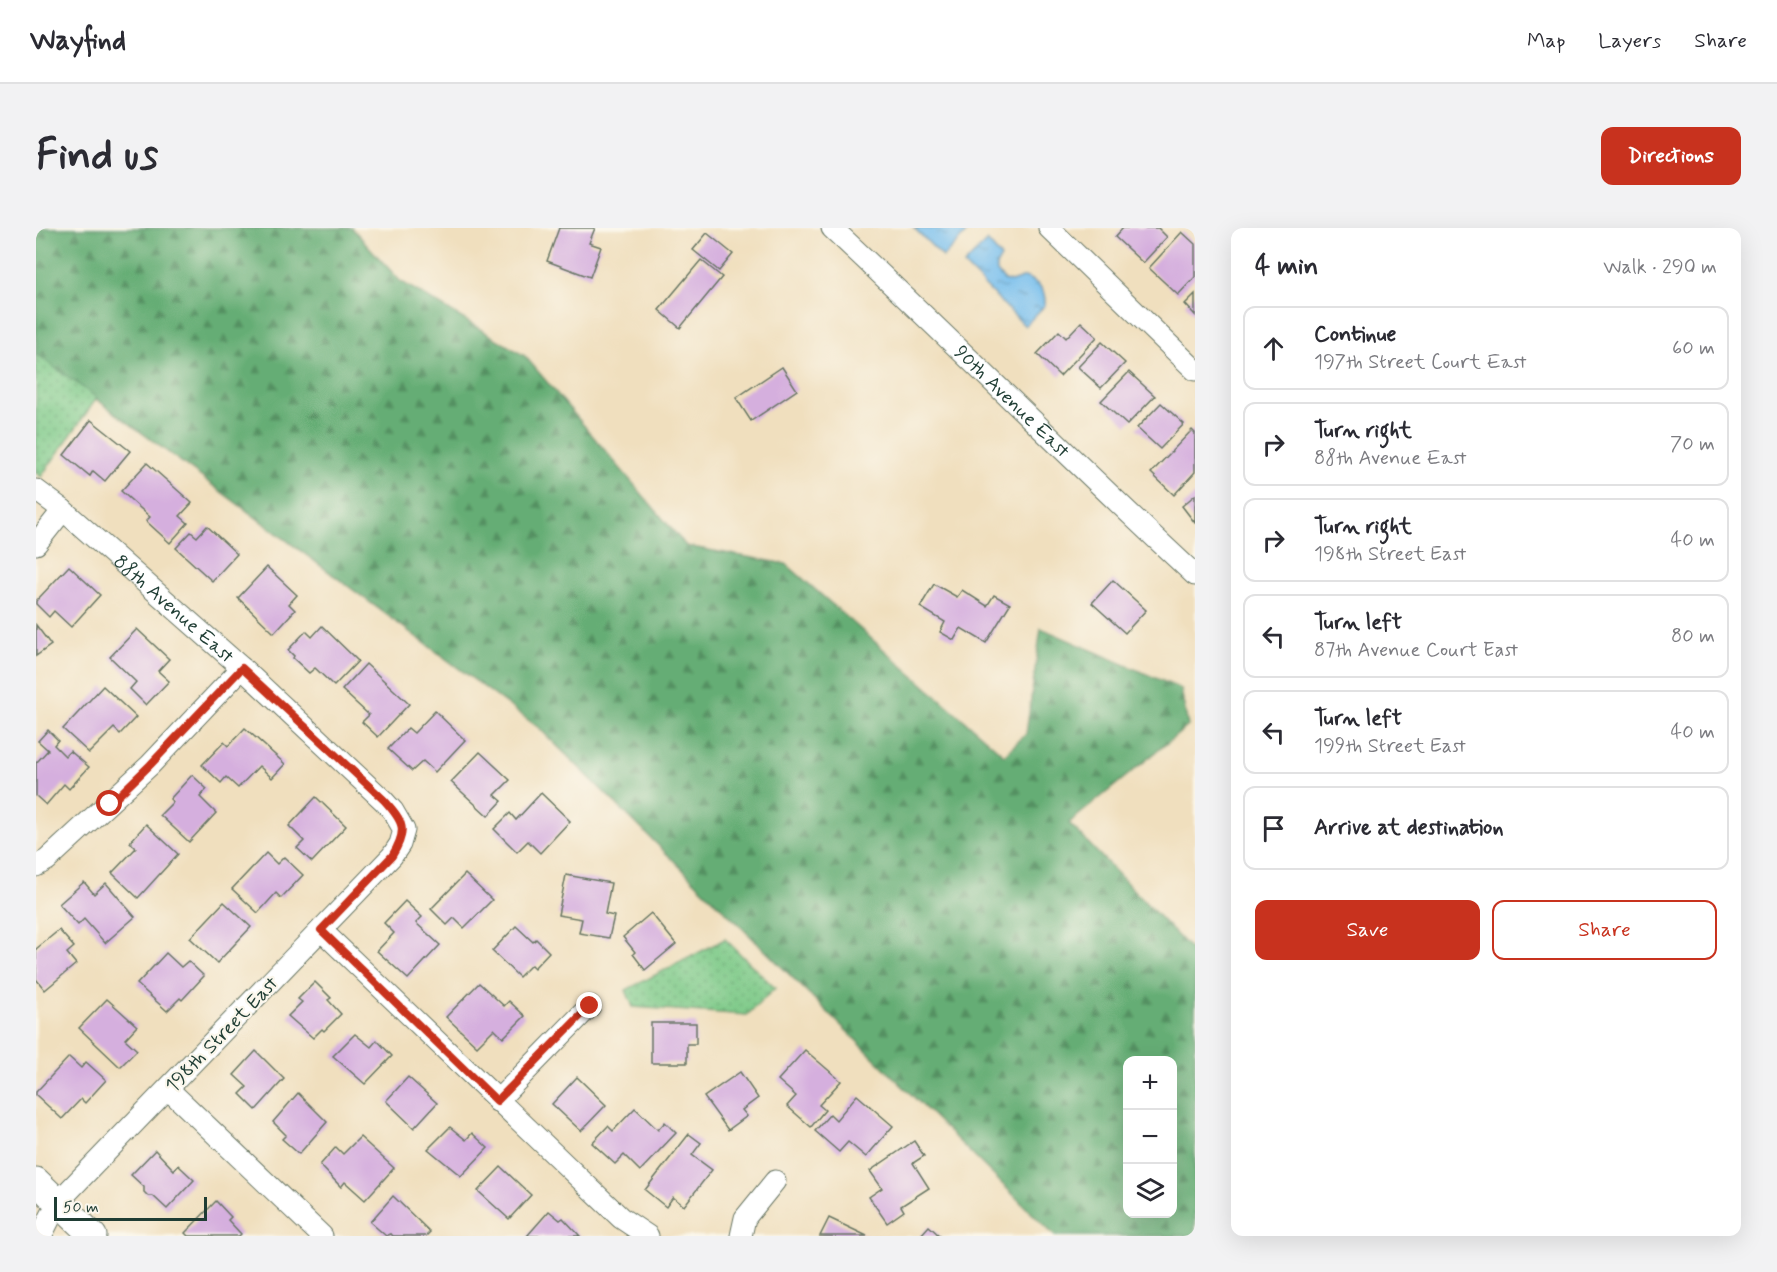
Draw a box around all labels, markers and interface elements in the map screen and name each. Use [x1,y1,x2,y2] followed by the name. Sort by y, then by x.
[30,23,126,60] text: Wayfind
[1527,27,1565,55] text: Map
[1598,27,1661,55] text: Layers
[1694,27,1747,55] text: Share
[1601,127,1741,185] button: Directions
[36,129,158,184] text: Find us
[1255,250,1318,284] text: 4 min
[1603,254,1717,281] text: Walk · 290 m
[1314,321,1396,349] text: Continue
[1257,332,1290,365] icon: ahead
[1672,335,1715,362] text: 60 m
[948,340,1076,465] street label: 90th Avenue East
[1314,349,1526,376] text: 197th Street Court East
[1314,417,1412,445] text: Turn right
[1257,428,1290,461] icon: right
[1670,431,1715,458] text: 70 m
[1314,445,1467,472] text: 88th Avenue East
[1314,513,1412,541] text: Turn right
[1257,524,1290,557] icon: right
[1671,527,1715,554] text: 40 m
[1314,541,1466,568] text: 198th Street East
[107,549,240,670] street label: 88th Avenue East
[1314,609,1402,637] text: Turn left
[1257,620,1290,653] icon: left
[1671,623,1715,650] text: 80 m
[1314,637,1518,664] text: 87th Avenue Court East
[1314,705,1402,733] text: Turn left
[1257,716,1290,749] icon: left
[1671,719,1715,746] text: 40 m
[1314,733,1466,760] text: 199th Street East
[96,790,122,816] route start
[1257,812,1290,845] icon: arrive
[1314,814,1504,842] text: Arrive at destination
[1255,900,1480,960] button: Save
[1492,900,1717,960] button: Share
[160,971,285,1099] street label: 198th Street East
[576,992,602,1018] route end
[1123,1056,1177,1218] map controls
[1123,1056,1177,1110] button: +
[1123,1110,1177,1164] button: −
[1123,1164,1177,1218] button: layers
[54,1194,207,1222] scale bar
[63,1197,99,1218] text: 50 m

